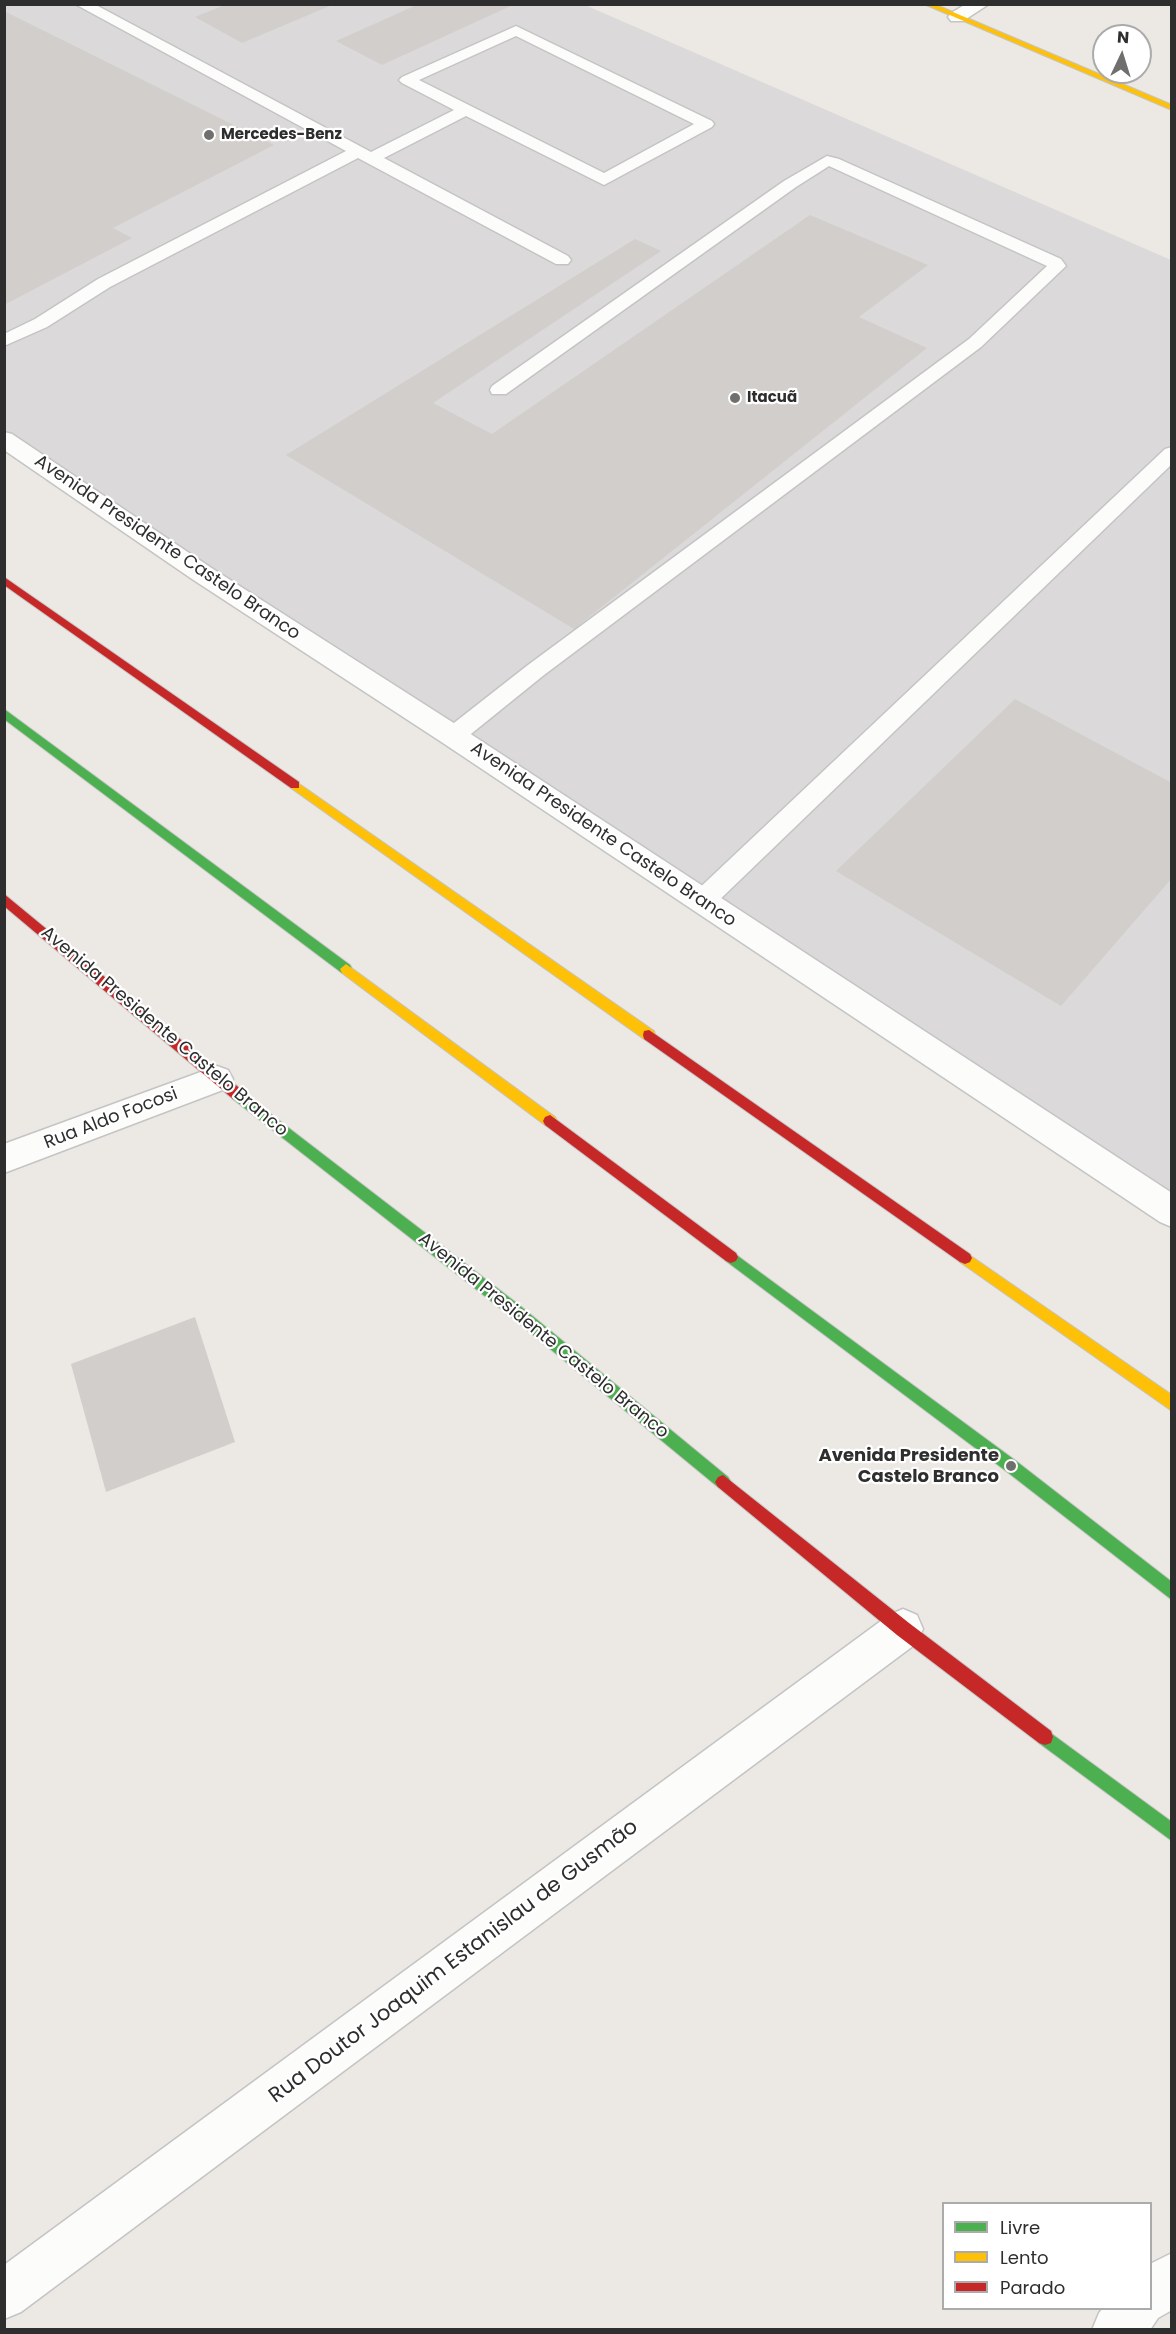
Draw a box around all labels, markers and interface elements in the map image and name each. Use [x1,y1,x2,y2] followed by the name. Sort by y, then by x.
[1092,24,1152,84] north arrow
[1116,26,1130,49] text: N
[221,126,342,144] place label: Mercedes-Benz
[202,128,216,142] marker: Mercedes-Benz
[747,389,797,407] place label: Itacuã
[728,391,742,405] marker: Itacuã
[30,451,304,645] street label: Avenida Presidente Castelo Branco
[466,738,740,932] street label: Avenida Presidente Castelo Branco
[36,922,292,1142] street label: Avenida Presidente Castelo Branco
[41,1084,181,1154] street label: Rua Aldo Focosi
[414,1228,672,1444] street label: Avenida Presidente Castelo Branco
[818,1445,999,1488] place label: Avenida Presidente Castelo Branco
[1004,1459,1018,1473] marker: Avenida Presidente Castelo Branco
[265,1815,643,2109] street label: Rua Doutor Joaquim Estanislau de Gusmão
[942,2202,1152,2310] legend
[1000,2215,1040,2240] text: Livre
[1000,2245,1049,2270] text: Lento
[1000,2275,1065,2300] text: Parado

